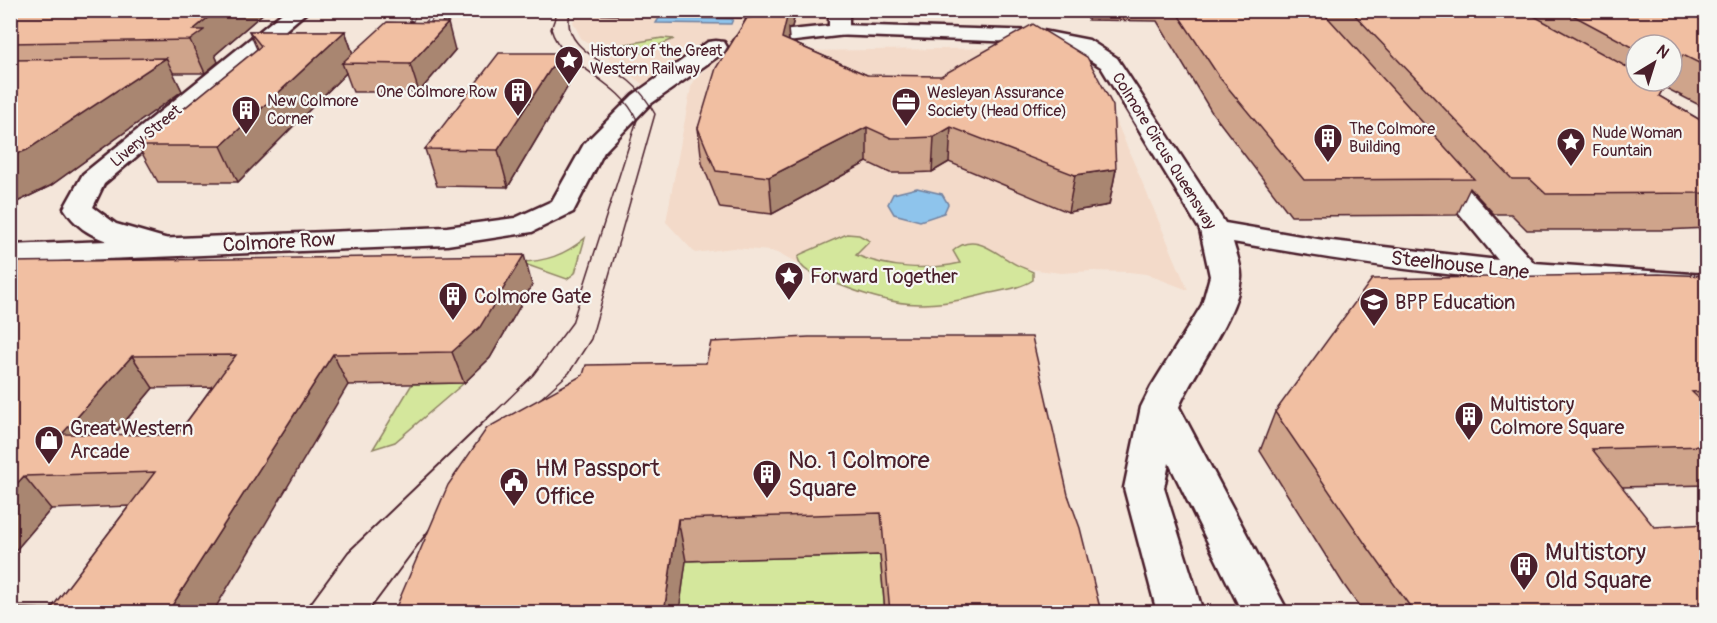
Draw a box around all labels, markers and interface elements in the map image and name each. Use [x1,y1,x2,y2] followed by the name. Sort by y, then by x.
[1624,33,1684,93] north arrow
[590,41,723,79] place label: History of the Great Western Railway
[1652,41,1673,63] text: N
[553,44,585,86] place icon: History of the Great Western Railway
[1107,69,1221,233] street label: Colmore Circus Queensway
[502,76,534,118] building icon: One Colmore Row
[376,82,497,102] place label: One Colmore Row
[927,83,1067,121] place label: Wesleyan Assurance Society (Head Office)
[890,86,922,128] office icon: Wesleyan Assurance Society (Head Office)
[267,91,358,129] place label: New Colmore Corner
[230,94,262,136] building icon: New Colmore Corner
[106,100,186,172] street label: Livery Street
[1349,119,1435,157] place label: The Colmore Building
[1312,122,1344,164] building icon: The Colmore Building
[1592,123,1682,161] place label: Nude Woman Fountain
[1555,126,1587,168] place icon: Nude Woman Fountain
[222,227,337,257] street label: Colmore Row
[1390,245,1530,285] street label: Steelhouse Lane
[773,260,805,302] place icon: Forward Together
[810,264,958,289] place label: Forward Together
[437,280,469,322] building icon: Colmore Gate
[474,284,591,309] place label: Colmore Gate
[1358,286,1390,328] school or university icon: BPP Education
[1395,290,1515,315] place label: BPP Education
[1490,392,1624,440] place label: Multistory Colmore Square
[1453,400,1485,442] building icon: Multistory Colmore Square
[70,416,193,464] place label: Great Western Arcade
[33,424,65,466] shop icon: Great Western Arcade
[788,446,930,503] place label: No. 1 Colmore Square
[535,454,660,511] place label: HM Passport Office
[751,458,783,500] building icon: No. 1 Colmore Square
[498,466,530,508] public building icon: HM Passport Office
[1545,538,1651,595] place label: Multistory Old Square
[1508,550,1540,592] building icon: Multistory Old Square

